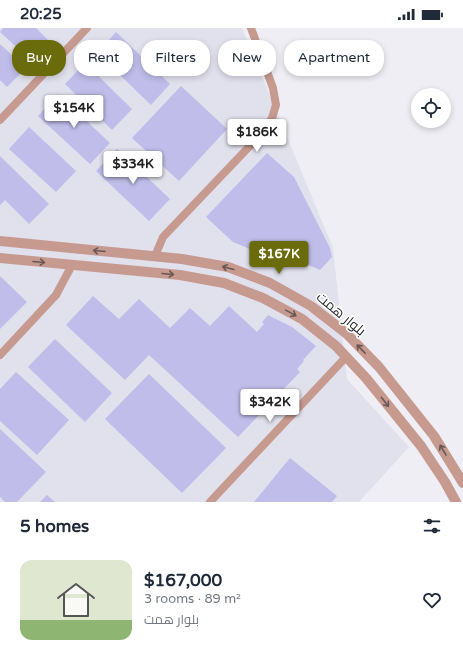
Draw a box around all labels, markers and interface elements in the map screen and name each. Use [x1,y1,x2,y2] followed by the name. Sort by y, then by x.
[20,5,62,23] text: 20:25
[12,40,66,76] chip: Buy
[74,40,133,76] chip: Rent
[141,40,210,76] chip: Filters
[218,40,276,76] chip: New
[284,40,384,76] chip: Apartment
[411,88,451,128] map controls
[411,88,451,128] button: locate
[46,95,102,129] pin: $154K
[53,100,95,116] text: $154K
[229,119,285,153] pin: $186K
[236,124,278,140] text: $186K
[105,151,161,185] pin: $334K
[112,156,154,172] text: $334K
[251,241,307,275] pin: $167K
[258,246,300,262] text: $167K
[93,248,106,255] one-way arrow
[32,258,45,265] one-way arrow
[222,264,235,271] one-way arrow
[161,270,174,278] one-way arrow
[313,288,369,340] street label: بلوار همت
[285,310,297,318] one-way arrow
[356,344,366,354] one-way arrow
[242,389,298,423] pin: $342K
[249,394,291,410] text: $342K
[381,396,389,407] one-way arrow
[438,444,446,456] one-way arrow
[421,515,443,537] icon: filters
[20,516,89,537] text: 5 homes
[144,570,222,591] text: $167,000
[52,576,100,624] icon: home
[421,589,443,611] icon: heart
[144,591,241,607] text: 3 rooms · 89 m²
[144,612,199,628] text: بلوار همت

